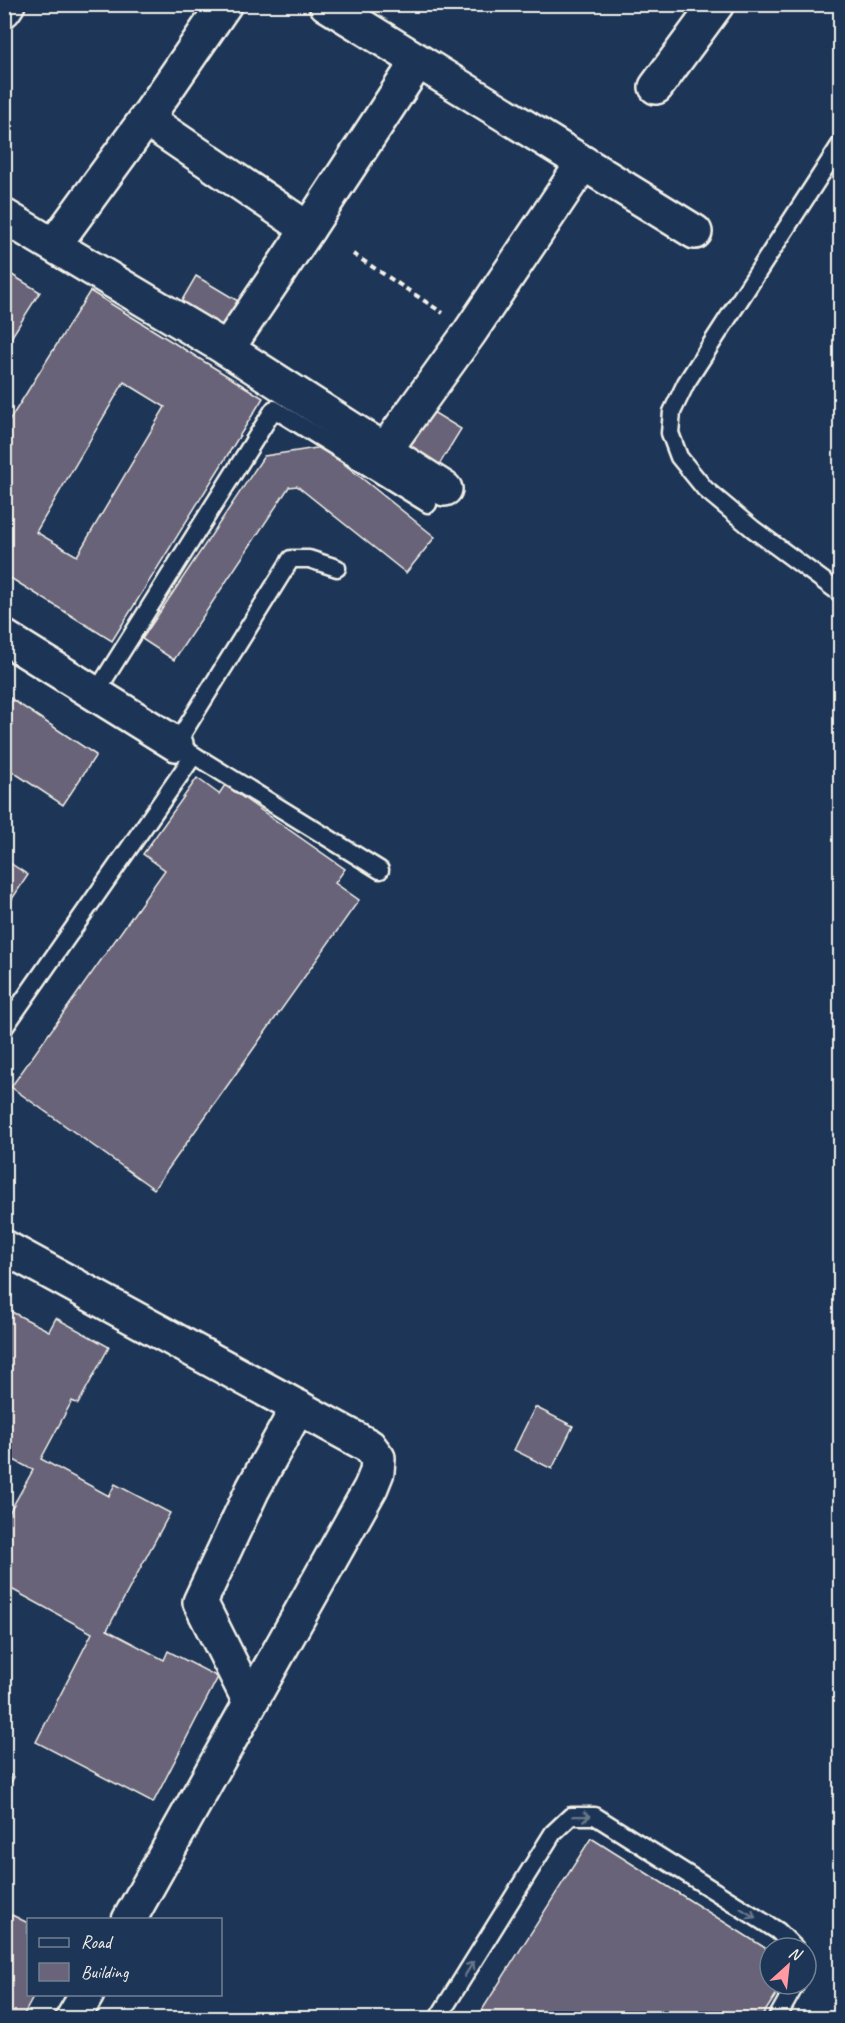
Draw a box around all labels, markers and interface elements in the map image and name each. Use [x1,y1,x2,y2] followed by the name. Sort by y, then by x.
[571,1810,591,1822] one-way arrow
[739,1907,756,1919] one-way arrow
[27,1918,222,1996] legend
[81,1931,114,1953] text: Road
[758,1936,818,1996] north arrow
[785,1942,806,1966] text: N
[81,1961,130,1983] text: Building
[464,1961,476,1978] one-way arrow

